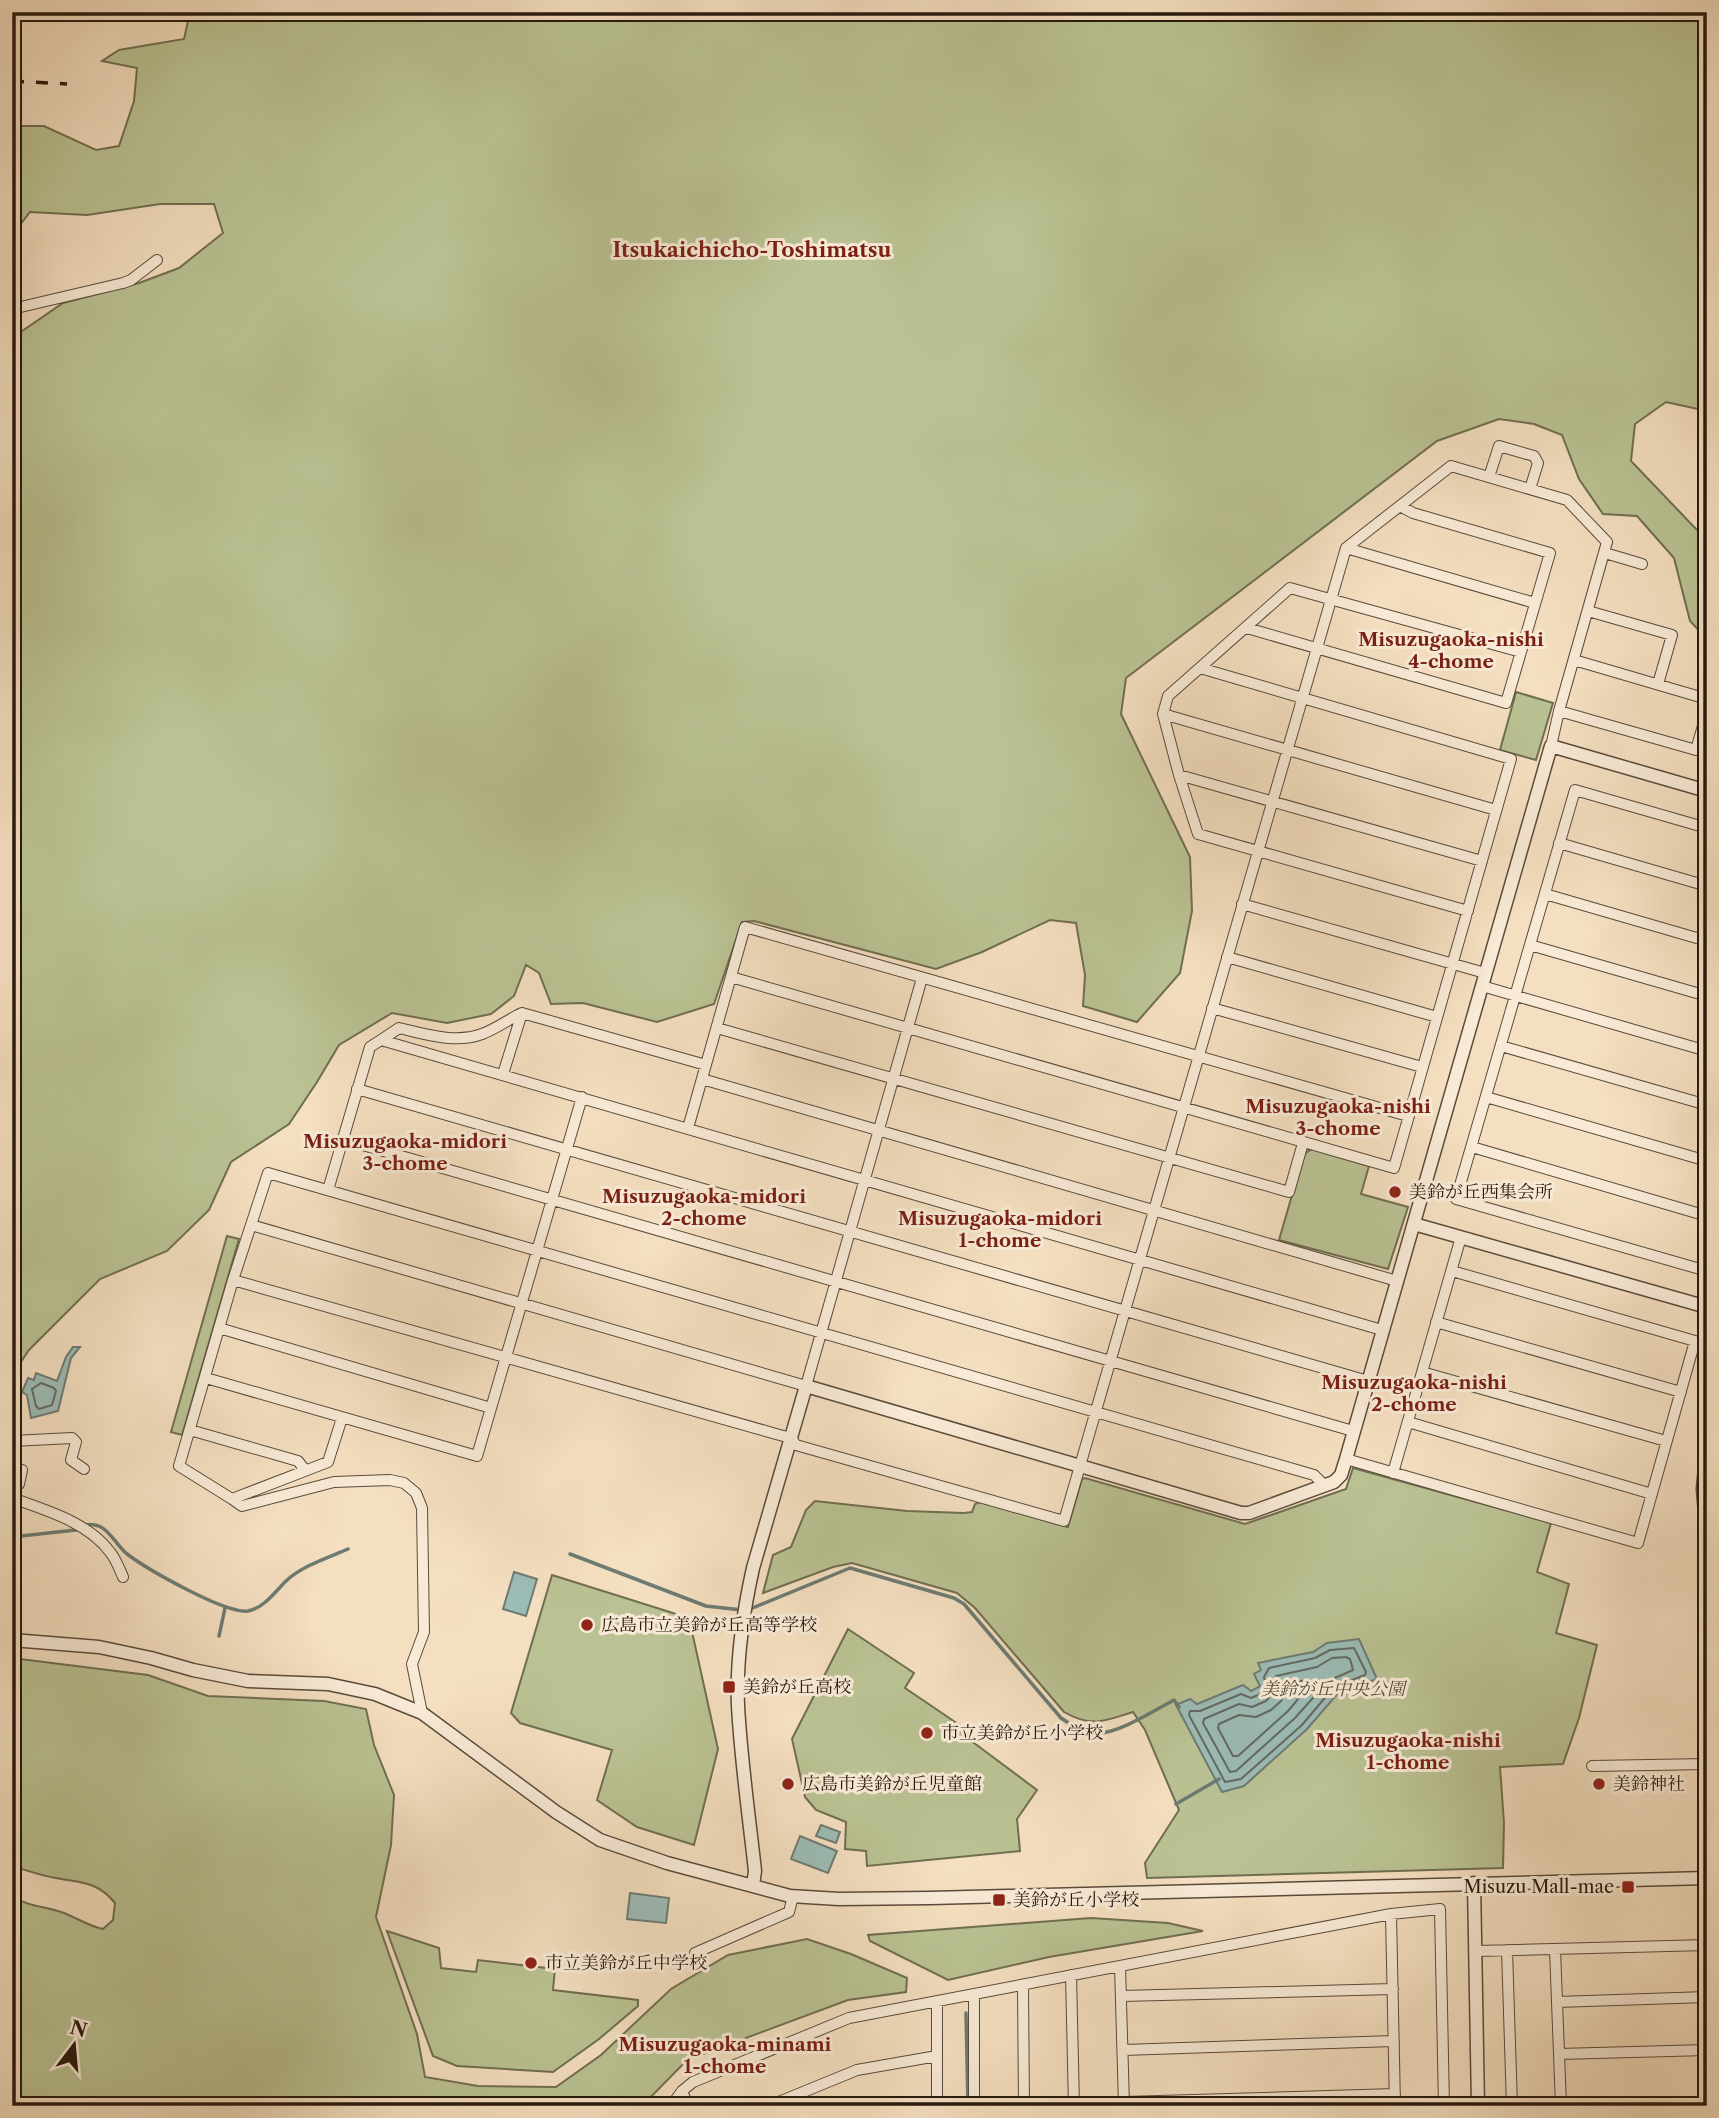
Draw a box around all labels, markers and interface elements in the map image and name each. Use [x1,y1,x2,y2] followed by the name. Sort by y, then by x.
[613,237,891,262] district label: Itsukaichicho-Toshimatsu
[1358,628,1544,673] district label: Misuzugaoka-nishi 4-chome
[1245,1095,1431,1140] district label: Misuzugaoka-nishi 3-chome
[303,1130,507,1175] district label: Misuzugaoka-midori 3-chome
[1409,1181,1553,1203] place label: 美鈴が丘西集会所
[1387,1184,1403,1200] marker: 美鈴が丘西集会所
[602,1185,806,1230] district label: Misuzugaoka-midori 2-chome
[898,1207,1102,1252] district label: Misuzugaoka-midori 1-chome
[1321,1371,1507,1416] district label: Misuzugaoka-nishi 2-chome
[601,1614,817,1636] place label: 広島市立美鈴が丘高等学校
[579,1617,595,1633] marker: 広島市立美鈴が丘高等学校
[743,1676,851,1698] place label: 美鈴が丘高校
[1261,1678,1408,1700] park label: 美鈴が丘中央公園
[721,1679,737,1695] marker: 美鈴が丘高校
[941,1722,1103,1744] place label: 市立美鈴が丘小学校
[919,1725,935,1741] marker: 市立美鈴が丘小学校
[1315,1729,1501,1774] district label: Misuzugaoka-nishi 1-chome
[802,1773,982,1795] place label: 広島市美鈴が丘児童館
[1613,1773,1685,1795] place label: 美鈴神社
[780,1776,796,1792] marker: 広島市美鈴が丘児童館
[1591,1776,1607,1792] marker: 美鈴神社
[1463,1876,1614,1898] place label: Misuzu Mall-mae
[1620,1879,1636,1895] marker: Misuzu Mall-mae
[1013,1889,1139,1911] place label: 美鈴が丘小学校
[991,1892,1007,1908] marker: 美鈴が丘小学校
[545,1952,707,1974] place label: 市立美鈴が丘中学校
[523,1955,539,1971] marker: 市立美鈴が丘中学校
[38,2010,108,2080] north arrow
[67,2016,90,2042] text: N
[619,2033,832,2078] district label: Misuzugaoka-minami 1-chome

